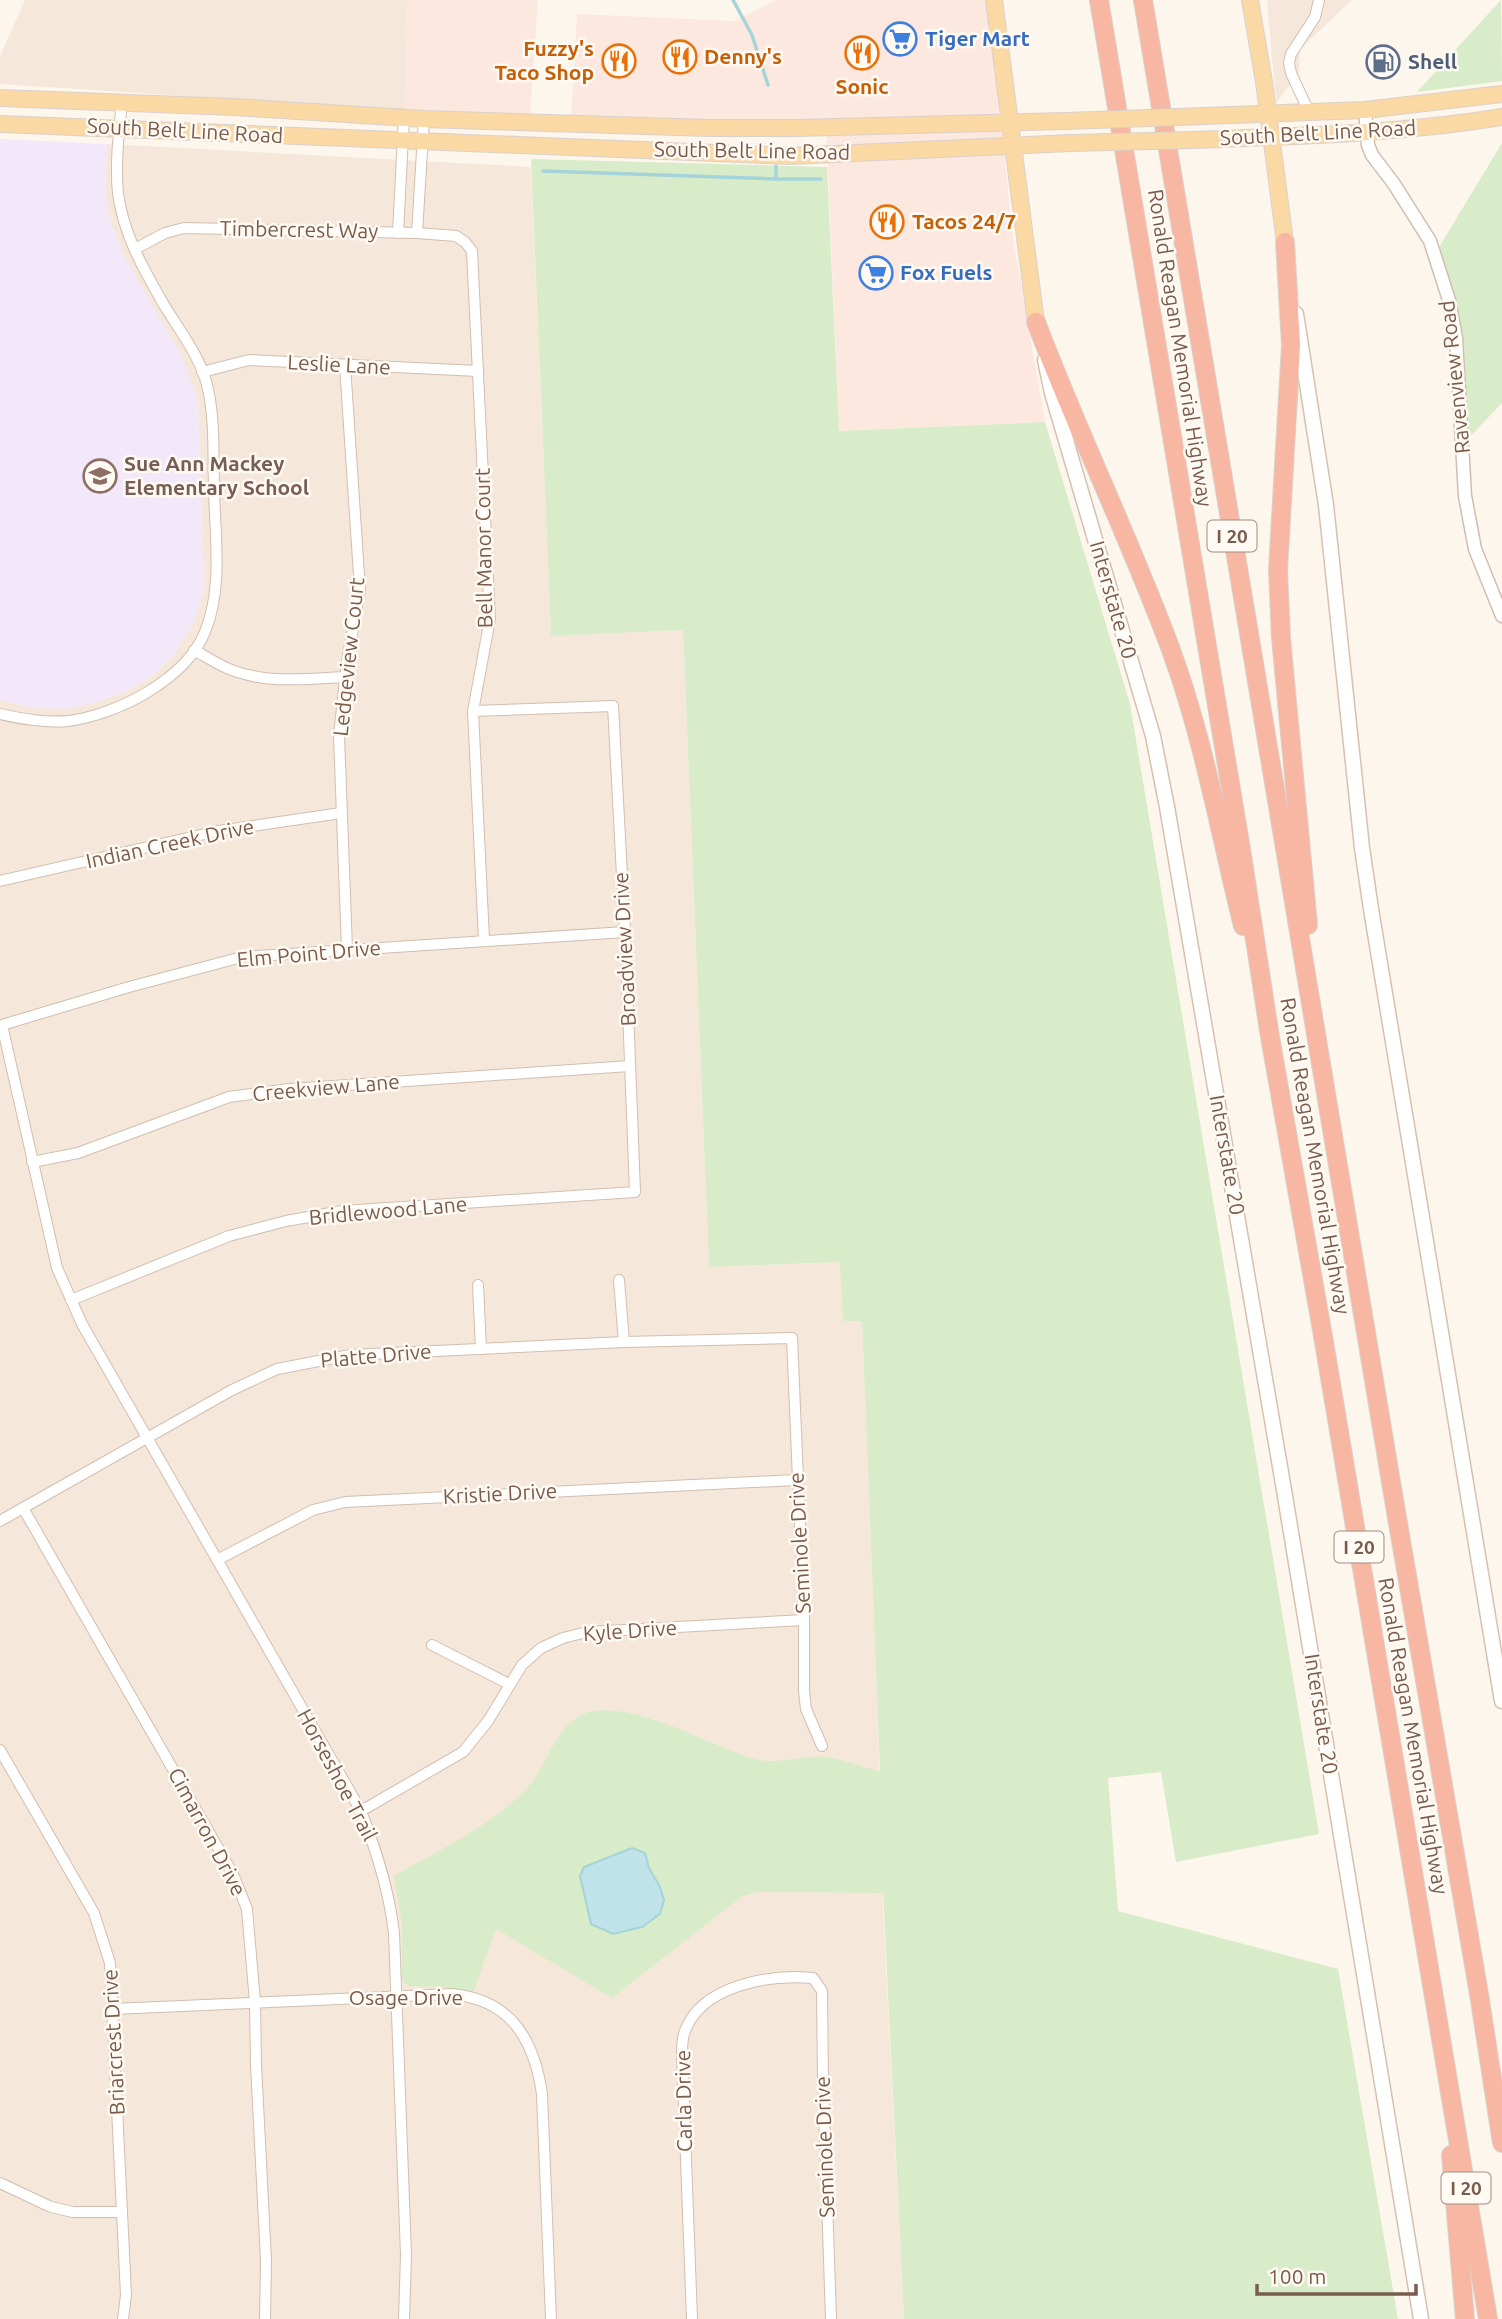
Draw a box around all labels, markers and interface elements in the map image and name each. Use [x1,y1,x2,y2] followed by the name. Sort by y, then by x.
[881,20,919,58] supermarket icon: Tiger Mart
[925,26,1030,50] place label: Tiger Mart
[843,34,881,72] restaurant icon: Sonic
[494,36,594,84] place label: Fuzzy's Taco Shop
[661,38,699,76] restaurant icon: Denny's
[600,42,638,80] restaurant icon: Fuzzy's Taco Shop
[1364,43,1402,81] fuel station icon: Shell
[704,44,782,68] place label: Denny's
[1408,49,1457,73] place label: Shell
[835,74,889,98] place label: Sonic
[86,113,284,147] street label: South Belt Line Road
[1219,115,1417,149] street label: South Belt Line Road
[654,136,850,164] street label: South Belt Line Road
[1144,187,1218,508] street label: Ronald Reagan Memorial Highway
[868,203,906,241] restaurant icon: Tacos 24/7
[912,209,1016,233] place label: Tacos 24/7
[220,216,378,242] street label: Timbercrest Way
[857,254,895,292] supermarket icon: Fox Fuels
[900,260,992,284] place label: Fox Fuels
[1434,299,1474,455] street label: Ravenview Road
[287,349,391,379] street label: Leslie Lane
[124,451,309,499] place label: Sue Ann Mackey Elementary School
[81,457,119,495] school or university icon: Sue Ann Mackey Elementary School
[470,468,496,628] street label: Bell Manor Court
[1208,520,1256,552] road number: I 20
[1086,538,1142,661] street label: Interstate 20
[328,576,368,738] street label: Ledgeview Court
[83,813,256,873] street label: Indian Creek Drive
[608,871,640,1027] street label: Broadview Drive
[236,935,382,971] street label: Elm Point Drive
[1276,996,1356,1316] street label: Ronald Reagan Memorial Highway
[251,1069,401,1105] street label: Creekview Lane
[1206,1093,1250,1217] street label: Interstate 20
[308,1191,468,1229] street label: Bridlewood Lane
[319,1338,432,1372] street label: Platte Drive
[783,1472,815,1614] street label: Seminole Drive
[442,1478,558,1508] street label: Kristie Drive
[1334,1532,1384,1562] road number: I 20
[1374,1576,1454,1896] street label: Ronald Reagan Memorial Highway
[582,1615,678,1645] street label: Kyle Drive
[1301,1652,1343,1776] street label: Interstate 20
[293,1705,383,1844] street label: Horseshoe Trail
[164,1763,252,1900] street label: Cimarron Drive
[97,1968,129,2116] street label: Briarcrest Drive
[349,1985,463,2009] street label: Osage Drive
[670,2050,696,2152] street label: Carla Drive
[810,2076,838,2218] street label: Seminole Drive
[1442,2172,1490,2204] road number: I 20
[1257,2252,1416,2296] scale bar
[1268,2264,1326,2288] text: 100 m

